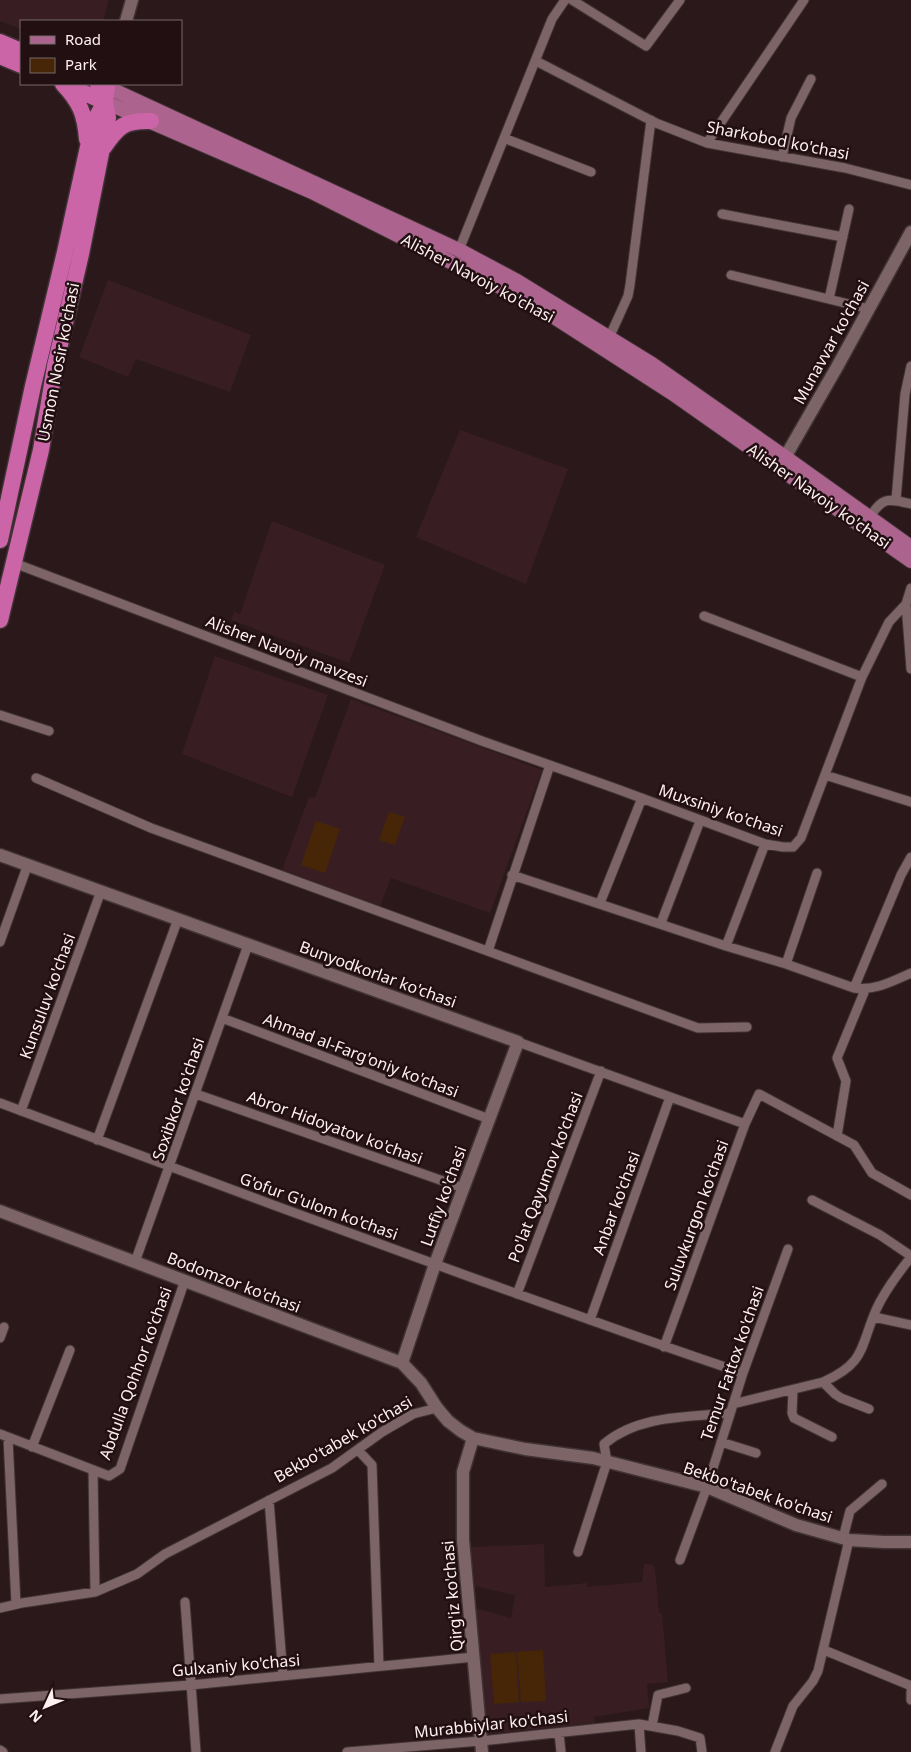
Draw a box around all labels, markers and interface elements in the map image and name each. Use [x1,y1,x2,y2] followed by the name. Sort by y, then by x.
[20,20,182,85] legend
[65,29,101,49] text: Road
[65,54,97,74] text: Park
[705,115,851,165] street label: Sharkobod ko'chasi
[398,228,558,328] street label: Alisher Navoiy ko'chasi
[788,276,874,408] street label: Munavvar ko'chasi
[32,281,84,443] street label: Usmon Nosir ko'chasi
[743,438,895,554] street label: Alisher Navoiy ko'chasi
[203,610,371,692] street label: Alisher Navoiy mavzesi
[656,778,786,842] street label: Muxsiniy ko'chasi
[14,930,80,1062] street label: Kunsuluv ko'chasi
[296,935,460,1013] street label: Bunyodkorlar ko'chasi
[260,1008,462,1102] street label: Ahmad al-Farg'oniy ko'chasi
[147,1035,209,1163] street label: Soxibkor ko'chasi
[244,1085,426,1169] street label: Abror Hidoyatov ko'chasi
[502,1089,588,1265] street label: Po'lat Qayumov ko'chasi
[659,1137,733,1293] street label: Suluvkurgon ko'chasi
[415,1143,471,1249] street label: Lutfiy ko'chasi
[587,1148,645,1258] street label: Anbar ko'chasi
[237,1167,401,1245] street label: G'ofur G'ulom ko'chasi
[164,1246,304,1318] street label: Bodomzor ko'chasi
[93,1283,177,1463] street label: Abdulla Qohhor ko'chasi
[695,1283,769,1443] street label: Temur Fattox ko'chasi
[270,1390,416,1488] street label: Bekbo'tabek ko'chasi
[681,1456,835,1528] street label: Bekbo'tabek ko'chasi
[436,1540,468,1652] street label: Qirg'iz ko'chasi
[171,1648,301,1682] street label: Gulxaniy ko'chasi
[20,1682,70,1732] north arrow
[413,1705,569,1743] street label: Murabbiylar ko'chasi
[24,1706,46,1727] text: N

